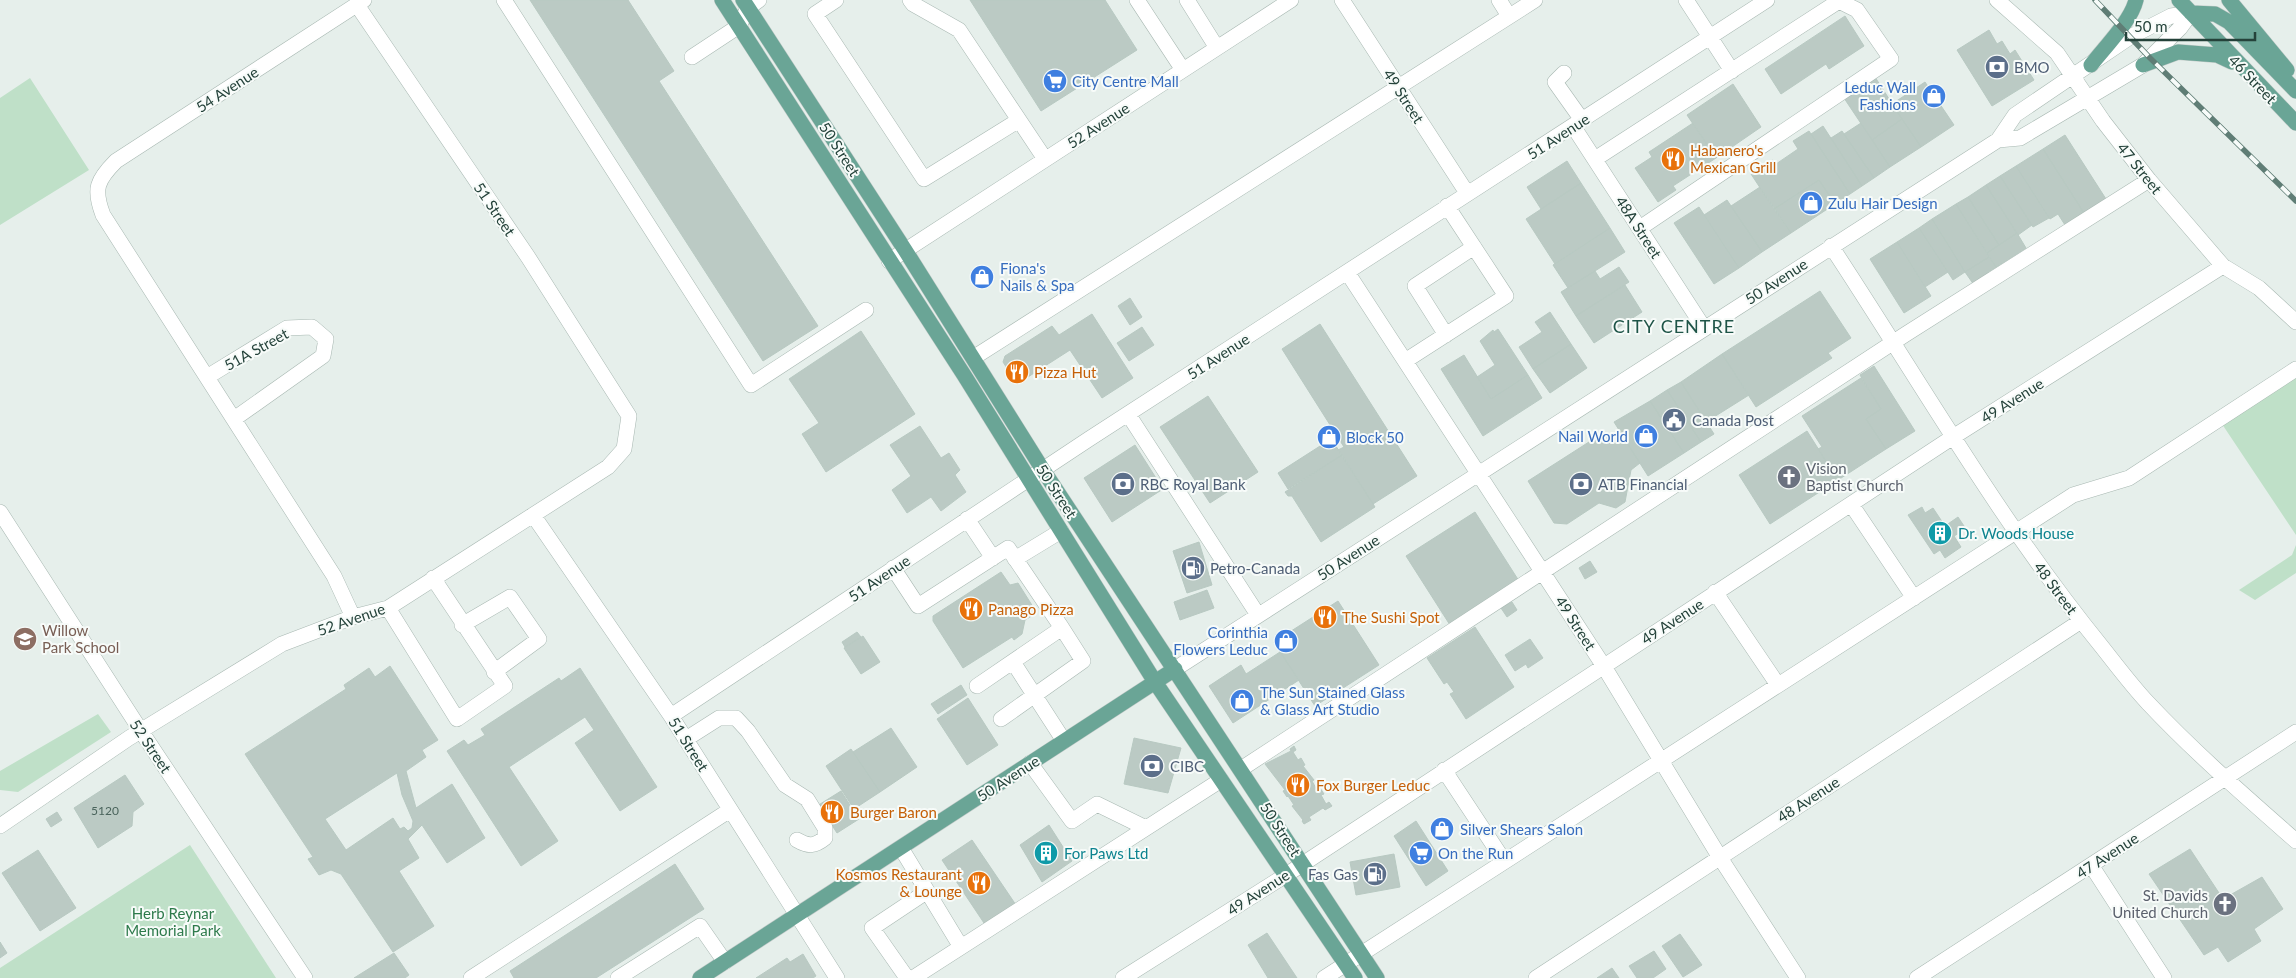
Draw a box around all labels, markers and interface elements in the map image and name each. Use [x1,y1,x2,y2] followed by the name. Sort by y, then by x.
[2126,10,2255,42] scale bar
[2134,17,2168,35] text: 50 m
[2225,51,2281,108] street label: 46 Street
[1984,54,2010,80] bank icon: BMO
[2014,58,2050,76] place label: BMO
[193,62,261,116] street label: 54 Avenue
[1380,66,1428,127] street label: 49 Street
[1042,68,1068,94] supermarket icon: City Centre Mall
[1072,72,1179,90] place label: City Centre Mall
[1844,78,1916,113] place label: Leduc Wall Fashions
[1921,83,1947,109] shop icon: Leduc Wall Fashions
[1064,98,1132,152] street label: 52 Avenue
[1524,109,1592,163] street label: 51 Avenue
[816,119,864,180] street label: 50 Street
[2114,139,2166,198] street label: 47 Street
[1690,141,1776,176] place label: Habanero's Mexican Grill
[1660,146,1686,172] restaurant icon: Habanero's Mexican Grill
[471,179,520,240] street label: 51 Street
[1798,190,1824,216] shop icon: Zulu Hair Design
[1612,193,1666,262] street label: 48A Street
[1828,194,1938,212] place label: Zulu Hair Design
[1742,254,1810,308] street label: 50 Avenue
[1000,259,1075,294] place label: Fiona's Nails & Spa
[969,264,995,290] shop icon: Fiona's Nails & Spa
[1613,315,1735,337] district label: CITY CENTRE
[221,324,292,374] street label: 51A Street
[1184,329,1252,383] street label: 51 Avenue
[1004,359,1030,385] restaurant icon: Pizza Hut
[1034,363,1097,381] place label: Pizza Hut
[1977,374,2047,426] street label: 49 Avenue
[1661,407,1687,433] public building icon: Canada Post
[1692,411,1775,429] place label: Canada Post
[1633,423,1659,449] shop icon: Nail World
[1316,424,1342,450] shop icon: Block 50
[1558,427,1628,445] place label: Nail World
[1346,428,1404,446] place label: Block 50
[1806,459,1904,494] place label: Vision Baptist Church
[1033,461,1081,522] street label: 50 Street
[1776,464,1802,490] church icon: Vision Baptist Church
[1110,471,1136,497] bank icon: RBC Royal Bank
[1568,471,1594,497] bank icon: ATB Financial
[1140,475,1246,493] place label: RBC Royal Bank
[1598,475,1688,493] place label: ATB Financial
[1927,520,1953,546] building icon: Dr. Woods House
[1958,524,2074,542] place label: Dr. Woods House
[1314,530,1382,584] street label: 50 Avenue
[845,551,913,605] street label: 51 Avenue
[1180,555,1206,581] fuel station icon: Petro-Canada
[2031,558,2082,618] street label: 48 Street
[1210,559,1300,577] place label: Petro-Canada
[1552,593,1600,654] street label: 49 Street
[1638,594,1706,648] street label: 49 Avenue
[958,596,984,622] restaurant icon: Panago Pizza
[315,599,387,639] street label: 52 Avenue
[988,600,1074,618] place label: Panago Pizza
[1312,604,1338,630] restaurant icon: The Sushi Spot
[1342,608,1440,626] place label: The Sushi Spot
[42,621,119,656] place label: Willow Park School
[1173,623,1268,658] place label: Corinthia Flowers Leduc
[12,626,38,652] school or university icon: Willow Park School
[1273,628,1299,654] shop icon: Corinthia Flowers Leduc
[1260,683,1405,718] place label: The Sun Stained Glass & Glass Art Studio
[1229,688,1255,714] shop icon: The Sun Stained Glass & Glass Art Studio
[665,713,713,775] street label: 51 Street
[127,716,176,777] street label: 52 Street
[974,751,1042,805] street label: 50 Avenue
[1139,753,1165,779] bank icon: CIBC
[1170,757,1204,775] place label: CIBC
[1285,772,1311,798] restaurant icon: Fox Burger Leduc
[1774,772,1842,826] street label: 48 Avenue
[1316,776,1430,794] place label: Fox Burger Leduc
[819,799,845,825] restaurant icon: Burger Baron
[1257,799,1305,860] street label: 50 Street
[91,803,119,818] house number: 5120
[850,803,937,821] place label: Burger Baron
[1429,816,1455,842] shop icon: Silver Shears Salon
[1460,820,1583,838] place label: Silver Shears Salon
[2073,828,2141,882] street label: 47 Avenue
[1033,840,1059,866] building icon: For Paws Ltd
[1408,840,1434,866] supermarket icon: On the Run
[1064,844,1148,862] place label: For Paws Ltd
[1438,844,1513,862] place label: On the Run
[1362,861,1388,887] fuel station icon: Fas Gas
[835,865,963,900] place label: Kosmos Restaurant & Lounge
[1224,865,1292,919] street label: 49 Avenue
[1308,865,1358,883] place label: Fas Gas
[966,870,992,896] restaurant icon: Kosmos Restaurant & Lounge
[2112,886,2208,921] place label: St. Davids United Church
[2212,891,2238,917] church icon: St. Davids United Church
[125,904,221,939] park label: Herb Reynar Memorial Park

